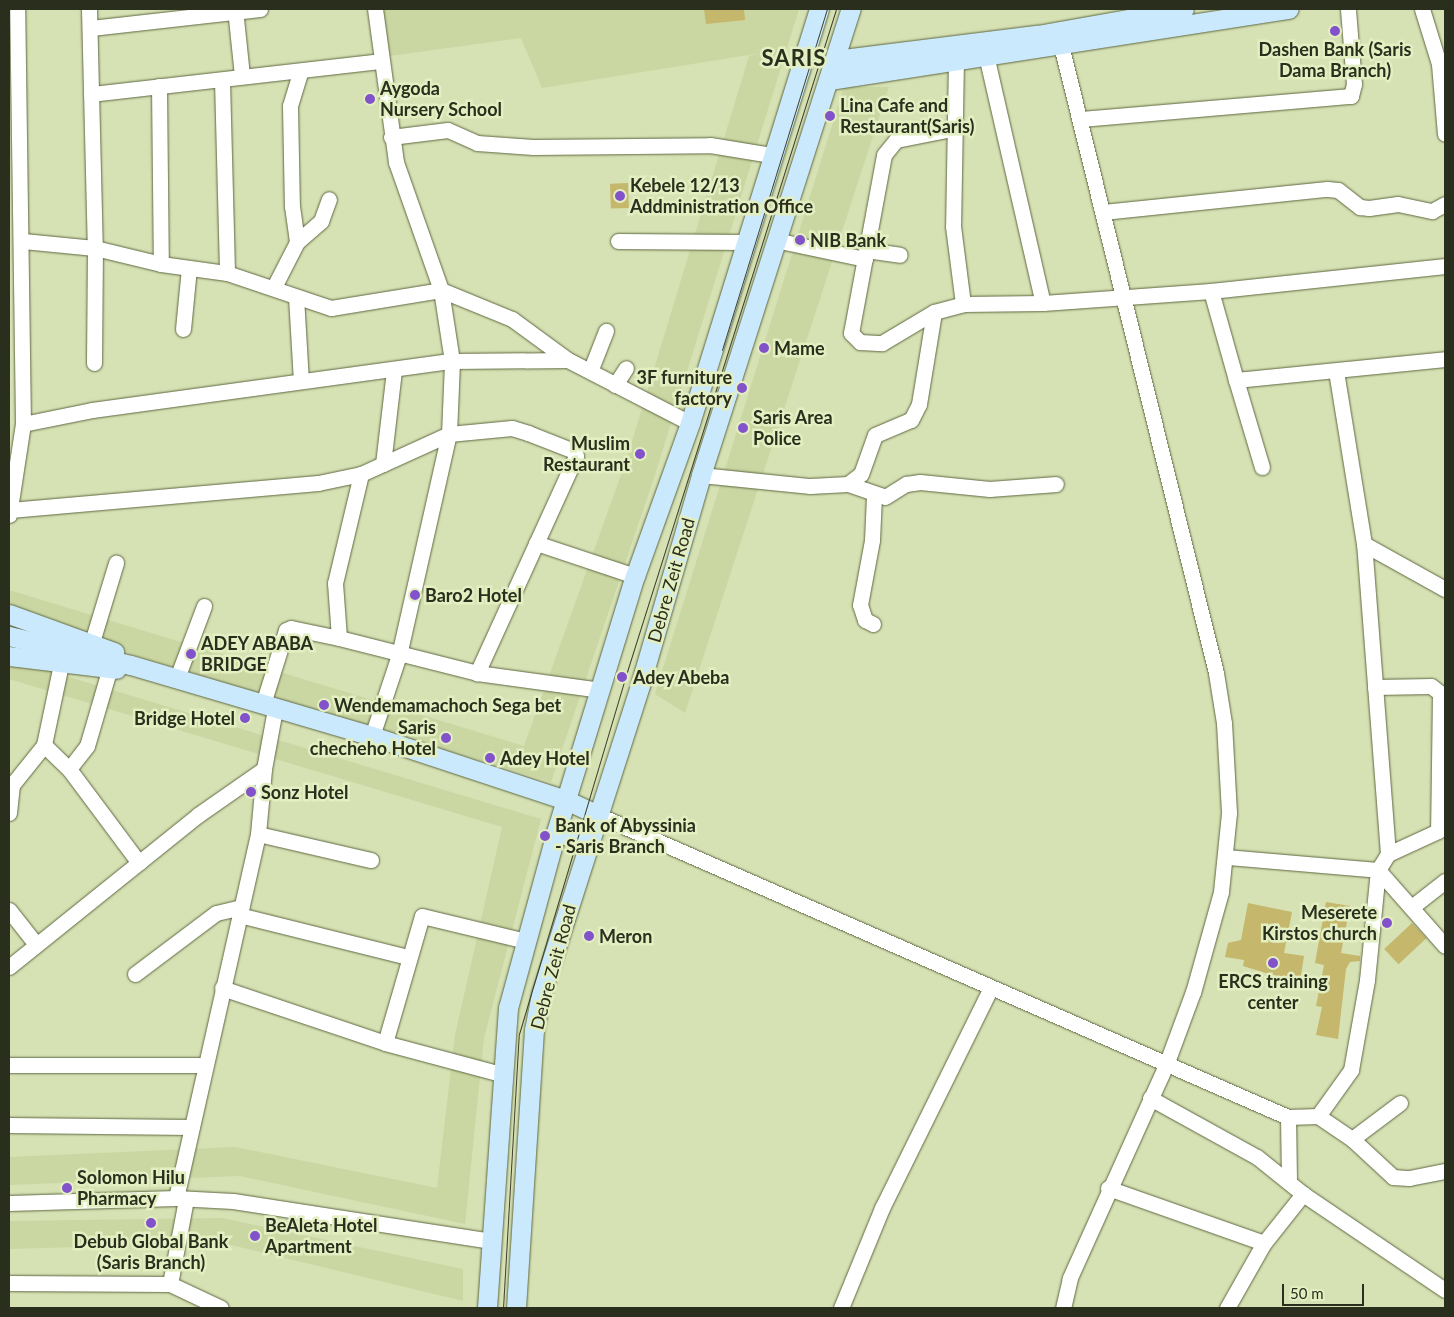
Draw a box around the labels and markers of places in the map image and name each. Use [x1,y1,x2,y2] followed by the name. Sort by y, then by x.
[1329,25,1341,37] marker: Dashen Bank (Saris Dama Branch)
[1259,39,1411,82] place label: Dashen Bank (Saris Dama Branch)
[380,78,502,120] place label: Aygoda Nursery School
[364,93,376,105] marker: Aygoda Nursery School
[840,95,975,138] place label: Lina Cafe and Restaurant(Saris)
[824,110,836,122] marker: Lina Cafe and Restaurant(Saris)
[630,175,813,218] place label: Kebele 12/13 Addministration Office
[614,190,626,202] marker: Kebele 12/13 Addministration Office
[810,229,886,251] place label: NIB Bank
[794,234,806,246] marker: NIB Bank
[774,337,825,359] place label: Mame
[758,342,770,354] marker: Mame
[636,367,732,409] place label: 3F furniture factory
[736,382,748,394] marker: 3F furniture factory
[753,407,833,449] place label: Saris Area Police
[737,422,749,434] marker: Saris Area Police
[543,433,630,476] place label: Muslim Restaurant
[634,448,646,460] marker: Muslim Restaurant
[425,584,522,606] place label: Baro2 Hotel
[409,589,421,601] marker: Baro2 Hotel
[201,633,314,676] place label: ADEY ABABA BRIDGE
[185,648,197,660] marker: ADEY ABABA BRIDGE
[633,666,730,688] place label: Adey Abeba
[615,670,629,684] marker: Adey Abeba
[334,694,561,716] place label: Wendemamachoch Sega bet
[318,699,330,711] marker: Wendemamachoch Sega bet
[134,707,235,729] place label: Bridge Hotel
[239,712,251,724] marker: Bridge Hotel
[310,717,436,760] place label: Saris checheho Hotel
[440,732,452,744] marker: Saris checheho Hotel
[500,747,590,769] place label: Adey Hotel
[484,752,496,764] marker: Adey Hotel
[261,781,348,803] place label: Sonz Hotel
[245,786,257,798] marker: Sonz Hotel
[555,815,697,858] place label: Bank of Abyssinia - Saris Branch
[539,830,551,842] marker: Bank of Abyssinia - Saris Branch
[1262,902,1377,944] place label: Meserete Kirstos church
[1381,917,1393,929] marker: Meserete Kirstos church
[599,925,652,947] place label: Meron
[583,930,595,942] marker: Meron
[1267,957,1279,969] marker: ERCS training center
[1218,971,1328,1014] place label: ERCS training center
[77,1167,185,1210] place label: Solomon Hilu Pharmacy
[61,1182,73,1194] marker: Solomon Hilu Pharmacy
[265,1215,377,1258] place label: BeAleta Hotel Apartment
[145,1217,157,1229] marker: Debub Global Bank (Saris Branch)
[249,1230,261,1242] marker: BeAleta Hotel Apartment
[74,1231,228,1274] place label: Debub Global Bank (Saris Branch)

